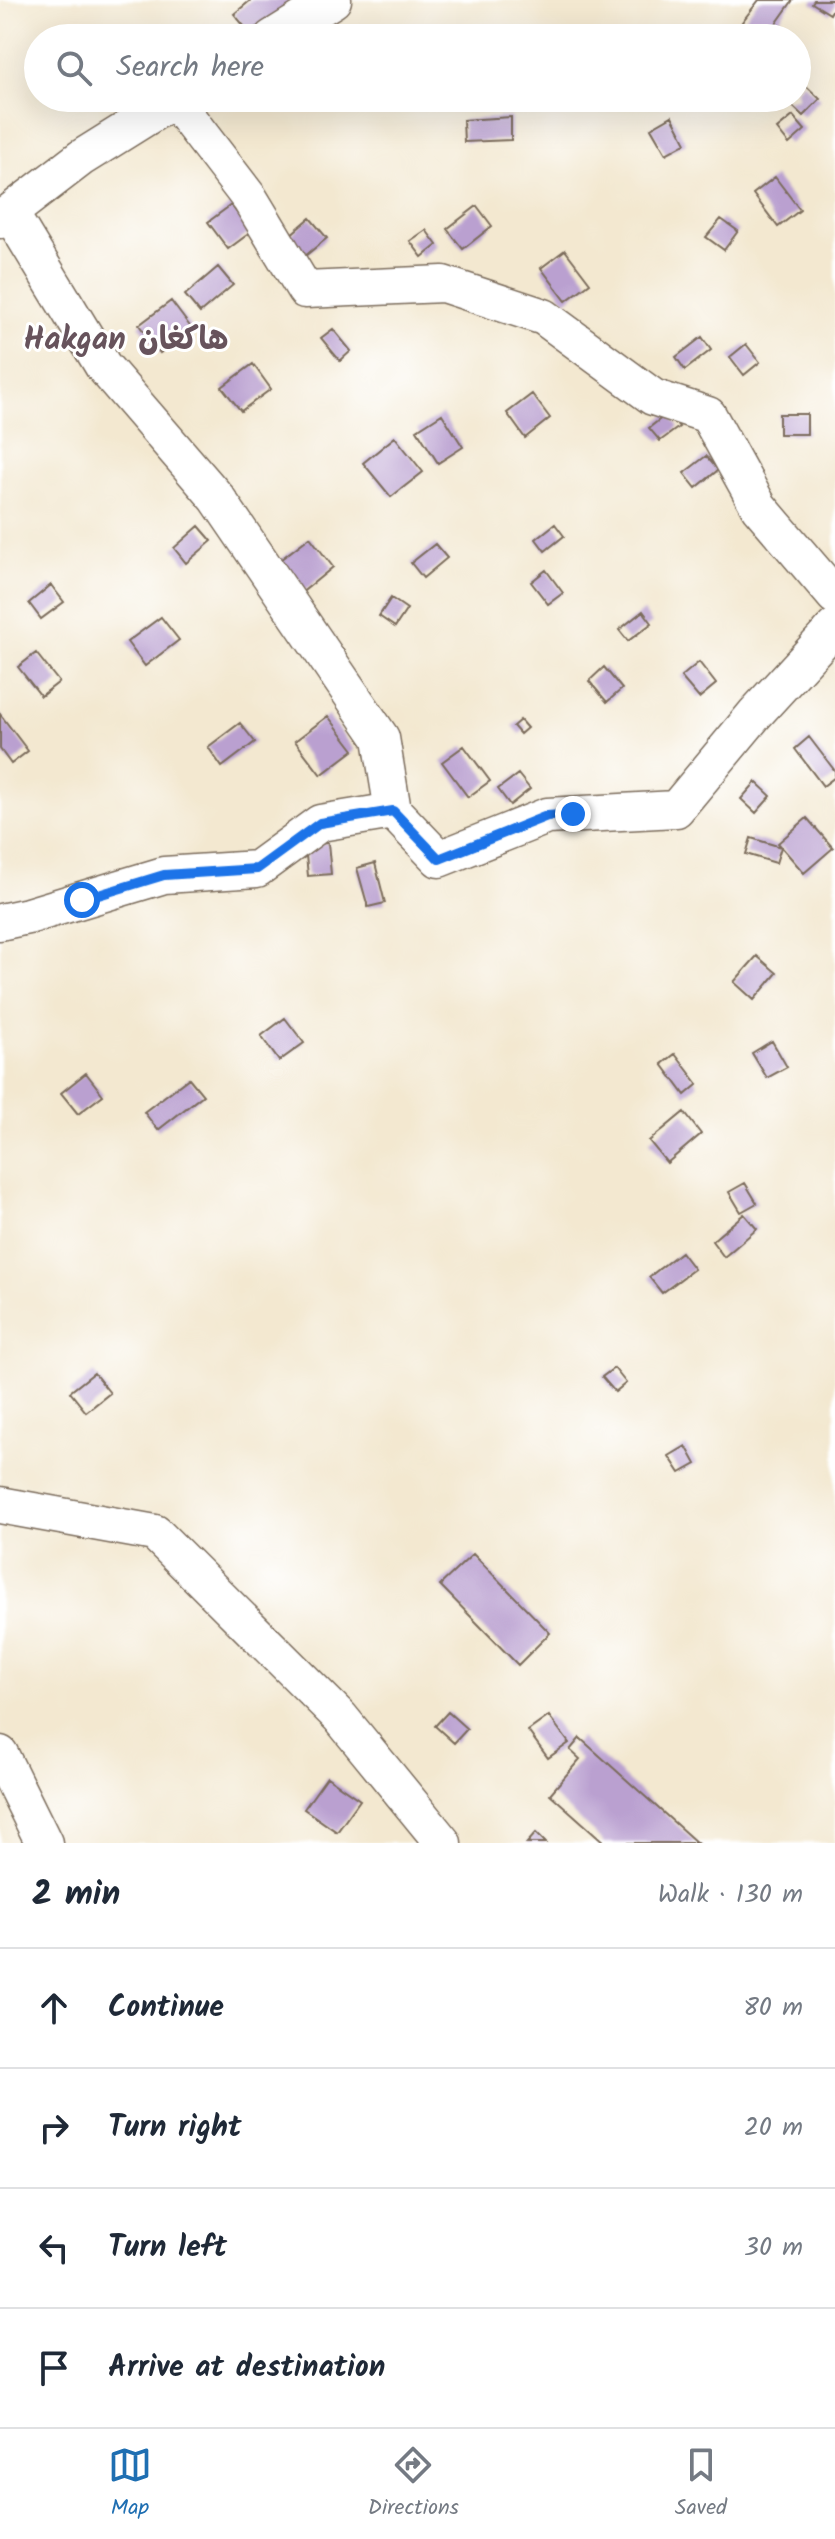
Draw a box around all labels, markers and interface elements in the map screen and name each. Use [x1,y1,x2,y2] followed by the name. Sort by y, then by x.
[24,24,811,112] search box
[116,44,264,92] text: Search here
[52,46,96,90] icon: search
[23,315,229,366] district label: Hakgan هاكغان
[555,796,591,832] route end
[64,882,100,918] route start
[32,1868,120,1922] text: 2 min
[658,1874,803,1916] text: Walk · 130 m
[108,1984,224,2032] text: Continue
[32,1986,76,2030] icon: ahead
[743,1987,803,2029] text: 80 m
[108,2104,241,2152] text: Turn right
[32,2106,76,2150] icon: right
[744,2107,803,2149] text: 20 m
[108,2224,227,2272] text: Turn left
[32,2226,76,2270] icon: left
[744,2227,803,2269] text: 30 m
[108,2344,385,2392] text: Arrive at destination
[32,2346,76,2390] icon: arrive
[108,2443,152,2526] tab: Map
[368,2443,459,2526] tab: Directions
[675,2443,727,2526] tab: Saved

